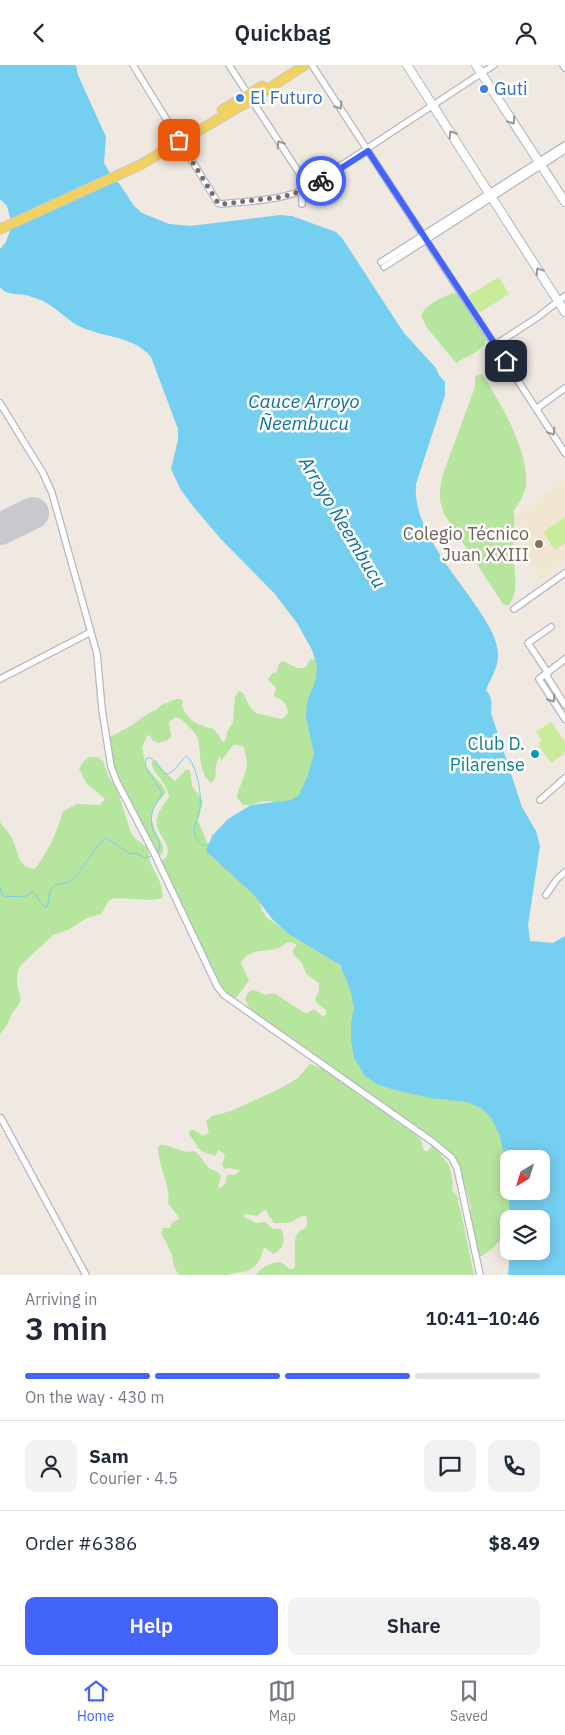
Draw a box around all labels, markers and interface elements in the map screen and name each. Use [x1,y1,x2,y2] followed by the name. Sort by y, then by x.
[235,18,330,47] text: Quickbag
[25,19,53,47] icon: back
[512,19,540,47] icon: person
[494,77,528,100] place label: Guti
[478,83,490,95] marker: Guti
[250,86,323,109] place label: El Futuro
[234,92,246,104] marker: El Futuro
[332,101,342,110] one-way arrow
[506,115,515,124] one-way arrow
[158,119,200,161] pin
[165,126,193,154] icon: bag
[449,130,458,140] one-way arrow
[277,141,286,150] one-way arrow
[296,156,346,206] courier
[307,167,335,195] icon: bike
[536,268,545,277] one-way arrow
[485,340,527,382] pin
[492,347,520,375] icon: home
[248,389,360,435] water label: Cauce Arroyo Ñeembucu
[546,427,555,436] one-way arrow
[294,451,392,592] water label: Arroyo Ñeembucu
[403,522,529,566] place label: Colegio Técnico Juan XXIII
[533,538,545,550] marker: Colegio Técnico Juan XXIII
[546,694,555,703] one-way arrow
[450,732,525,776] place label: Club D. Pilarense
[529,748,541,760] marker: Club D. Pilarense
[500,1150,550,1200] north arrow
[500,1150,550,1260] map controls
[500,1210,550,1260] button: layers
[25,1289,97,1309] text: Arriving in
[426,1306,540,1330] text: 10:41–10:46
[25,1307,108,1349] text: 3 min
[25,1387,164,1407] text: On the way · 430 m
[25,1440,77,1492] button: person
[424,1440,476,1492] button: chat
[488,1440,540,1492] button: phone
[89,1444,129,1468] text: Sam
[89,1468,178,1488] text: Courier · 4.5
[25,1531,137,1555] text: Order #6386
[488,1531,540,1555] text: $8.49
[25,1597,278,1655] button: Help
[288,1597,540,1655] button: Share
[77,1677,115,1725] tab: Home
[268,1677,296,1725] tab: Map
[450,1677,488,1725] tab: Saved

